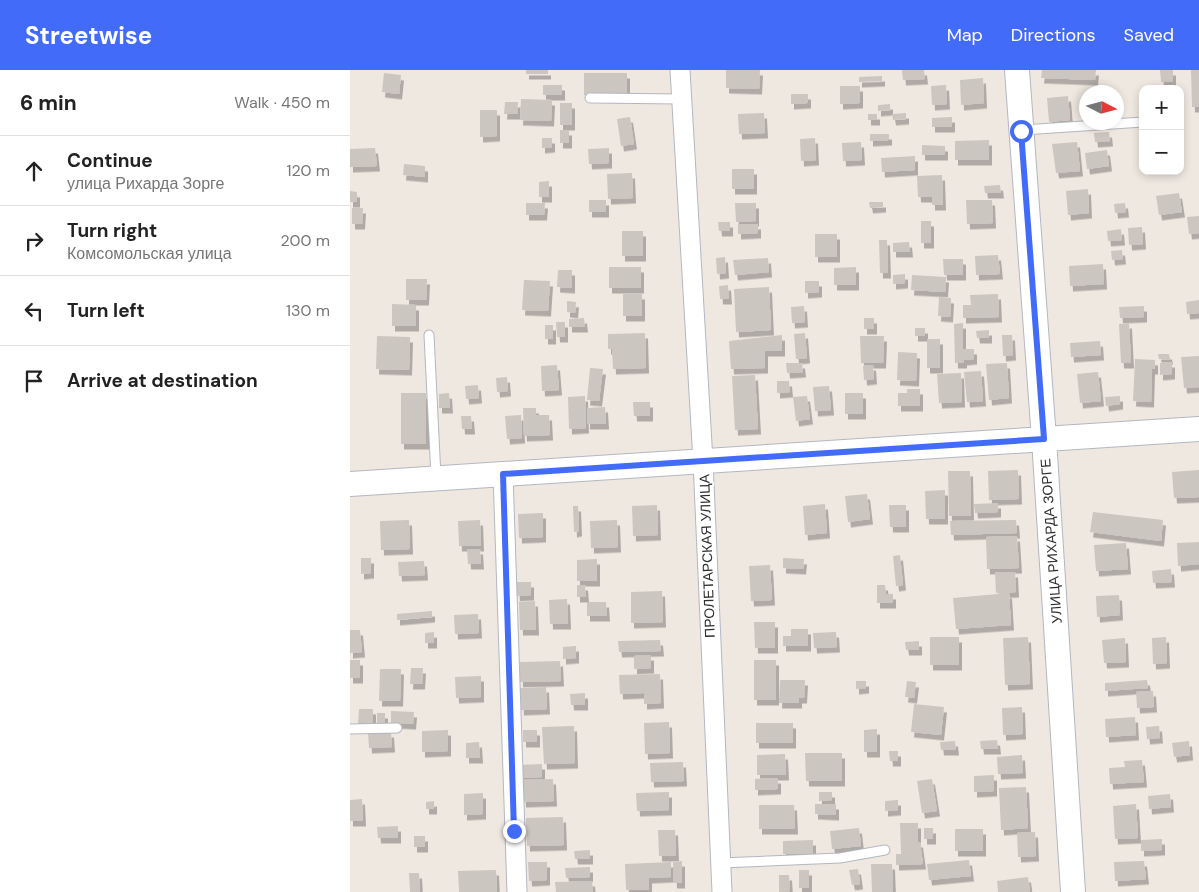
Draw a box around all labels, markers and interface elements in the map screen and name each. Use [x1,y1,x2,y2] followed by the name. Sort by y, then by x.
[25,20,152,51] text: Streetwise
[947,23,983,47] text: Map
[1011,23,1096,47] text: Directions
[1124,23,1174,47] text: Saved
[1079,85,1124,130] north arrow
[1139,85,1184,175] map controls
[1139,85,1184,130] button: +
[20,89,77,117] text: 6 min
[234,92,330,113] text: Walk · 450 m
[1010,120,1033,143] route start
[1139,130,1184,175] button: −
[67,148,153,173] text: Continue
[20,157,48,185] icon: ahead
[286,160,330,181] text: 120 m
[67,173,224,194] text: улица Рихарда Зорге
[67,218,157,243] text: Turn right
[20,227,48,255] icon: right
[281,230,330,251] text: 200 m
[67,243,232,264] text: Комсомольская улица
[20,297,48,325] icon: left
[67,298,145,323] text: Turn left
[286,300,330,321] text: 130 m
[20,367,48,395] icon: arrive
[67,368,258,393] text: Arrive at destination
[1036,458,1066,624] street label: УЛИЦА РИХАРДА ЗОРГЕ
[695,473,719,638] street label: ПРОЛЕТАРСКАЯ УЛИЦА
[503,820,526,843] route end

